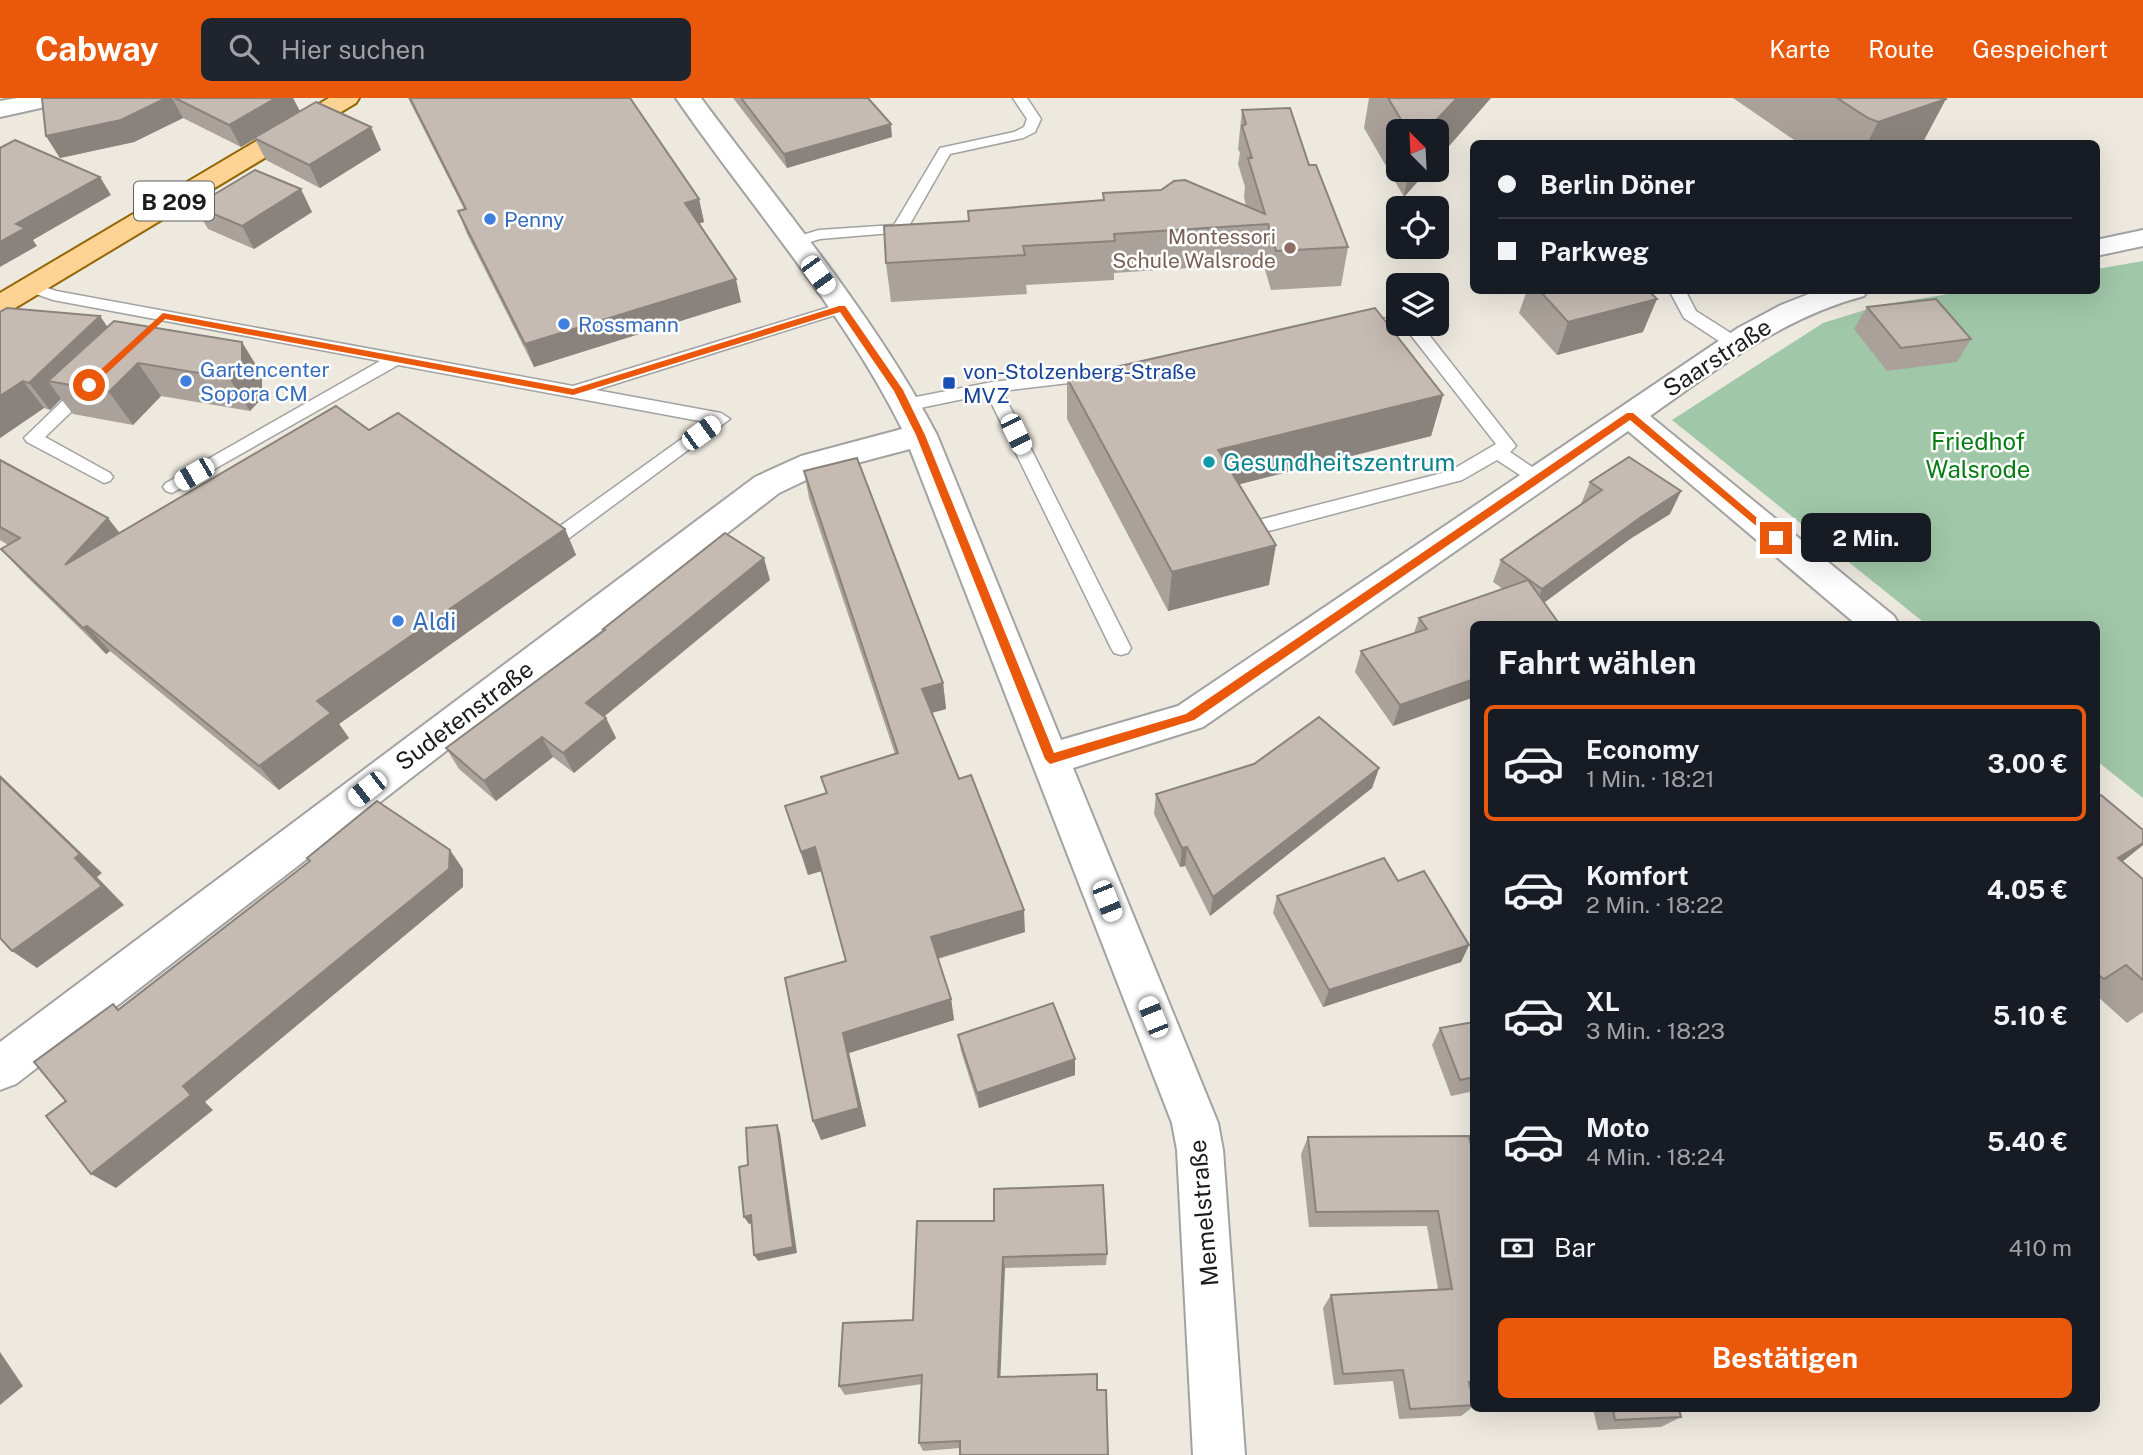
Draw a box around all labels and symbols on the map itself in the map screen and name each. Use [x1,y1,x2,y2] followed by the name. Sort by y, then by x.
[1386,119,1449,182] north arrow
[134,181,214,220] road number: B 209
[504,207,564,232] place label: Penny
[482,211,498,227] marker: Penny
[1112,224,1276,273] place label: Montessori Schule Walsrode
[1282,240,1298,256] marker: Montessori Schule Walsrode
[798,252,839,298] car
[578,312,679,337] place label: Rossmann
[1658,312,1776,402] street label: Saarstraße
[556,316,572,332] marker: Rossmann
[200,357,330,406] place label: Gartencenter Sopora CM
[963,359,1196,408] place label: von-Stolzenberg-Straße MVZ
[73,369,105,401] route start
[178,373,194,389] marker: Gartencenter Sopora CM
[941,375,957,391] marker: von-Stolzenberg-Straße MVZ
[998,411,1035,457] car
[678,412,725,454] car
[1926,427,2030,483] park label: Friedhof Walsrode
[1223,448,1455,476] place label: Gesundheitszentrum
[171,454,218,494] car
[1201,454,1217,470] marker: Gesundheitszentrum
[1800,514,1930,562] callout: 2 Min.
[1760,522,1792,554] route end
[412,607,456,635] place label: Aldi
[390,613,406,629] marker: Aldi
[390,654,538,776] street label: Sudetenstraße
[344,768,391,810] car
[1090,878,1125,924] car
[1136,994,1171,1040] car
[1183,1138,1223,1288] street label: Memelstraße

